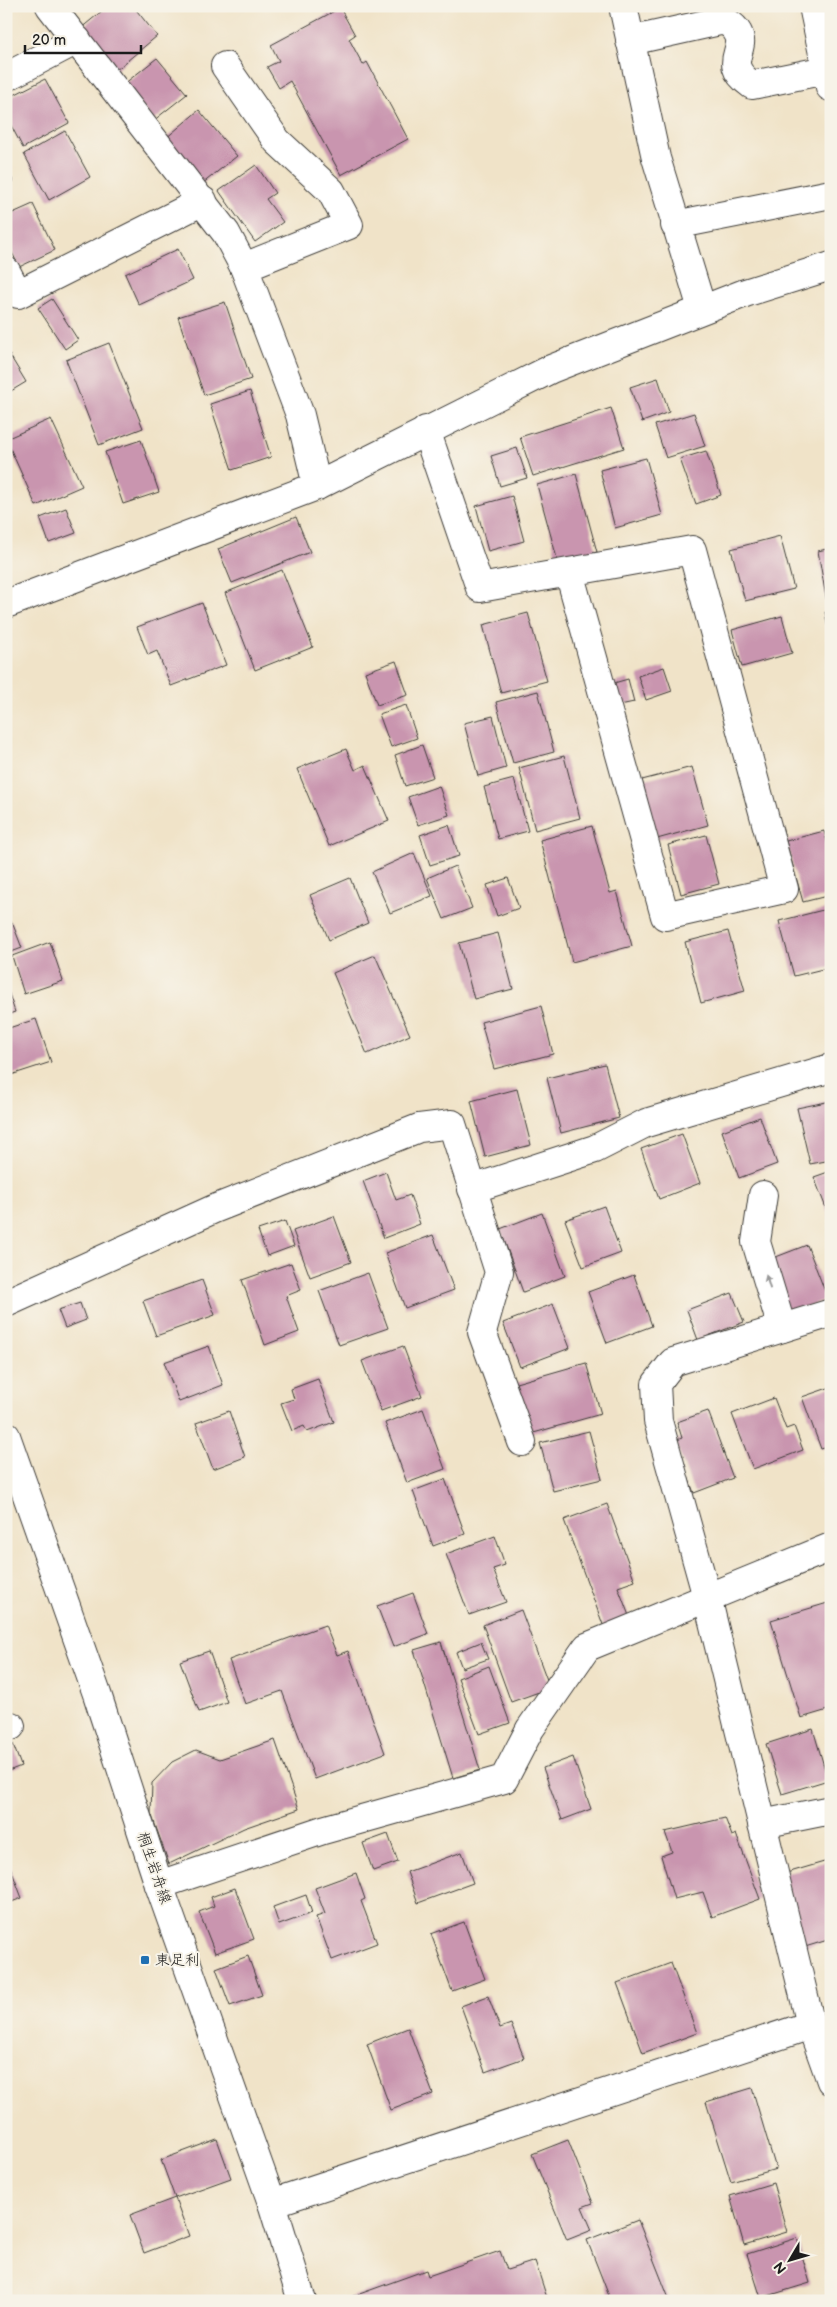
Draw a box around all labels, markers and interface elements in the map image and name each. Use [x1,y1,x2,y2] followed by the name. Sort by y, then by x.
[25,22,141,54] scale bar
[32,31,66,50] text: 20 m
[763,1274,771,1289] one-way arrow
[133,1829,175,1907] street label: 桐生岩舟線
[155,1951,200,1970] place label: 東足利
[139,1954,151,1966] marker: 東足利
[764,2234,814,2284] north arrow
[770,2258,790,2277] text: N

